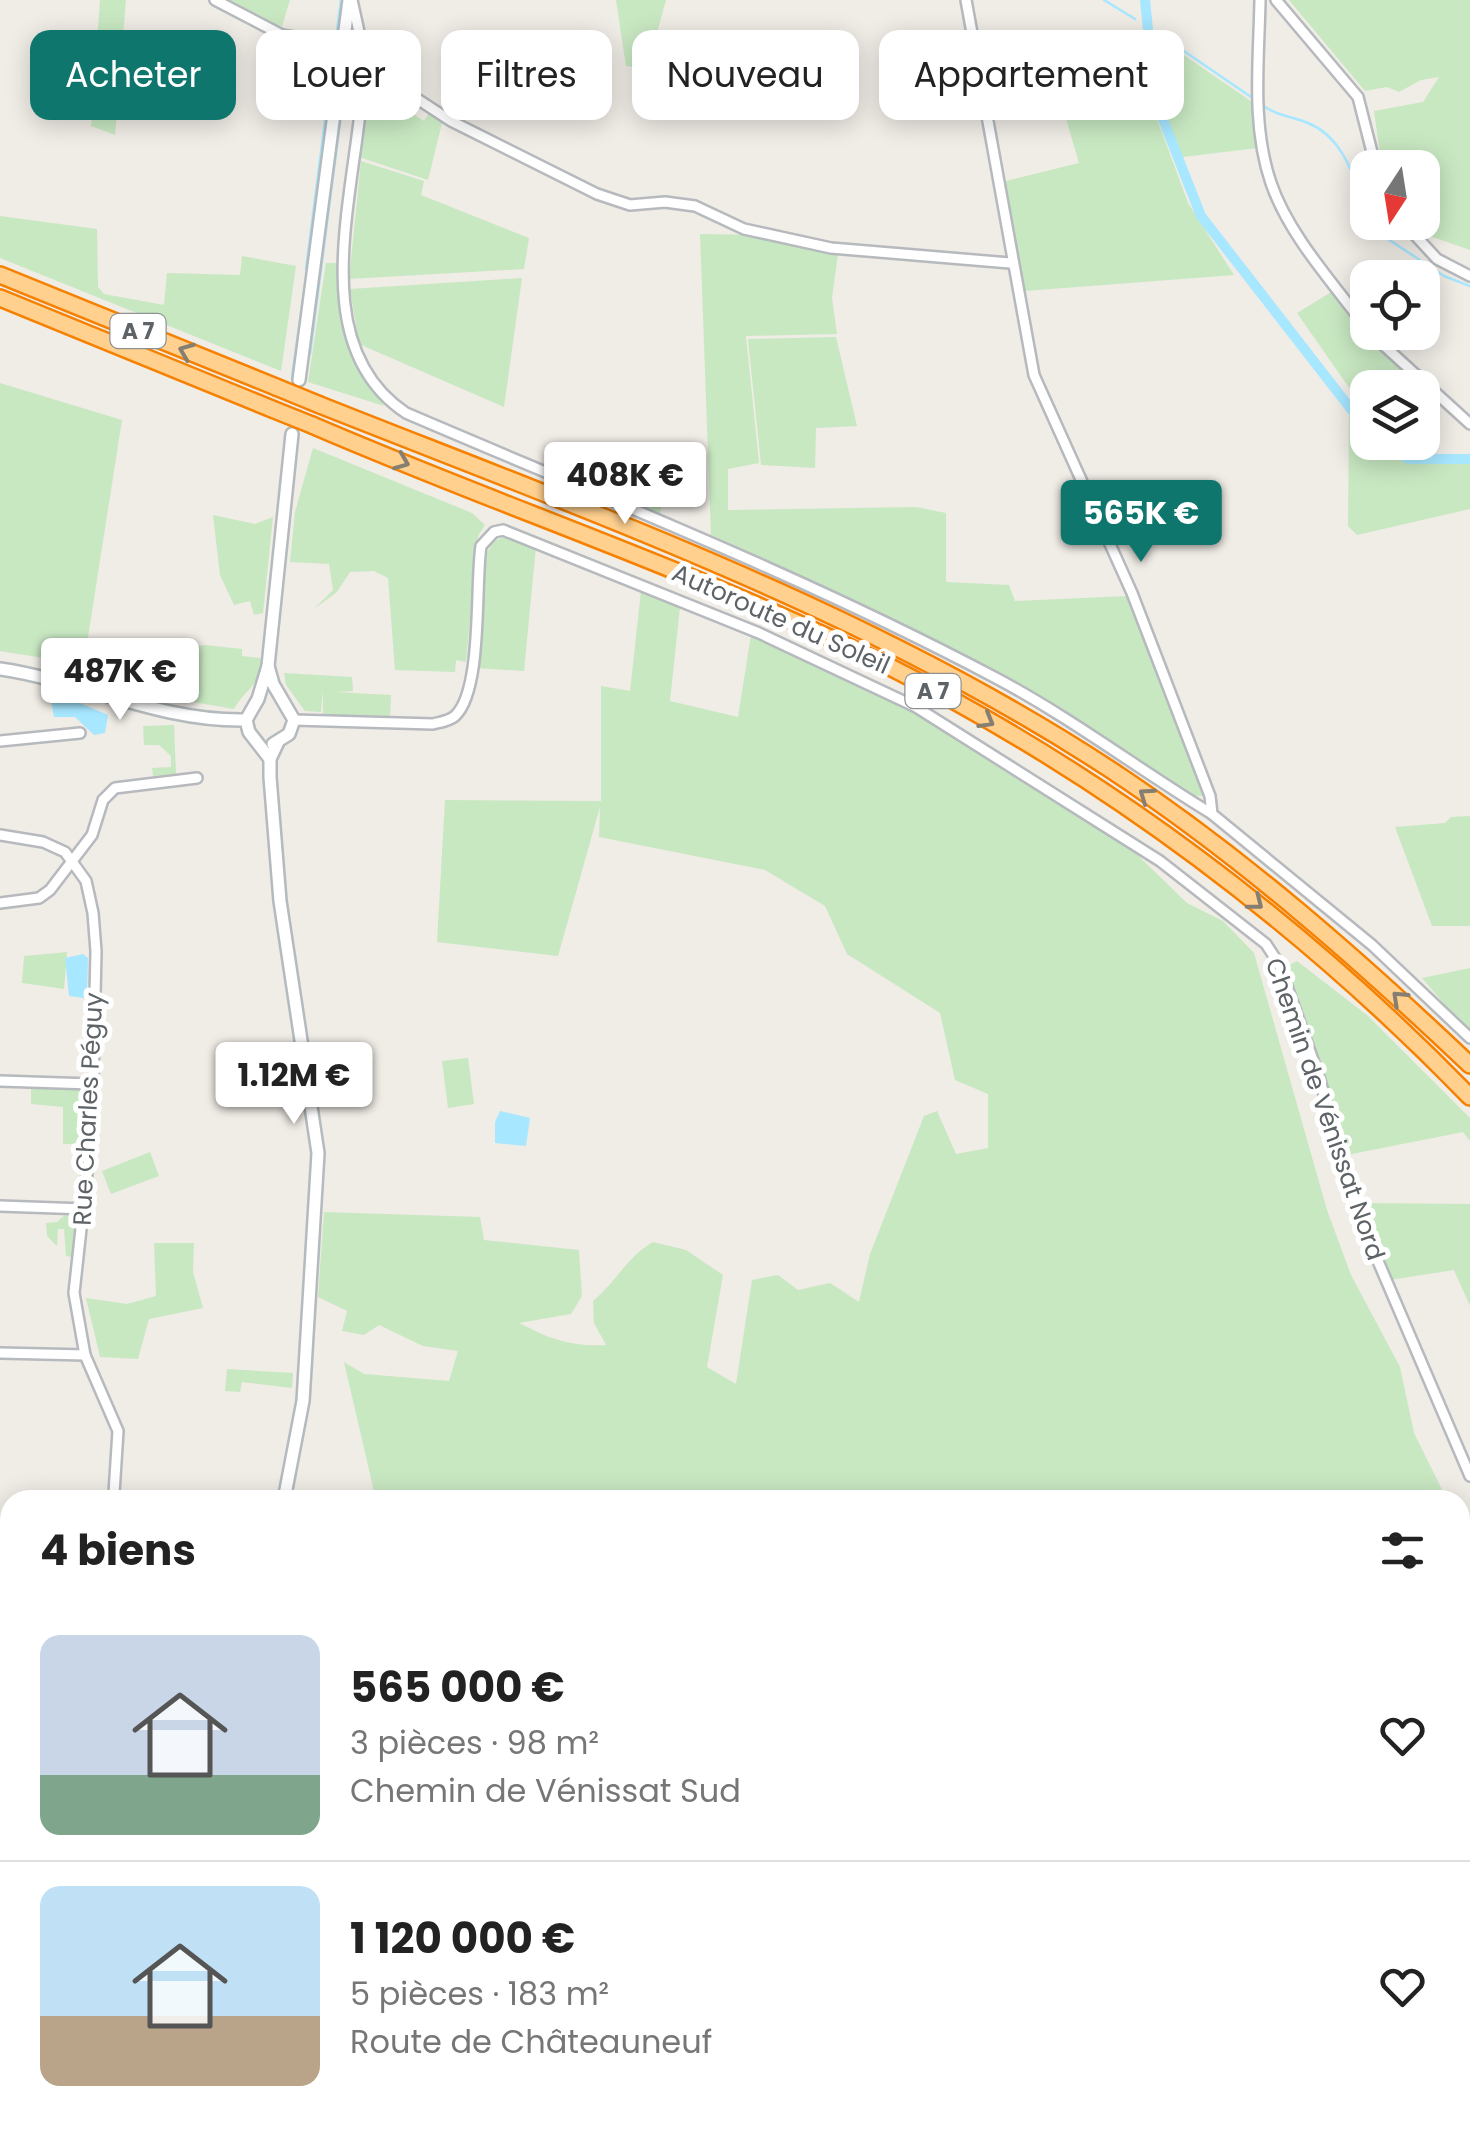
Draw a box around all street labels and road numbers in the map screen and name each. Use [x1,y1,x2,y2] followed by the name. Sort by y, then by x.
[110,314,166,348] road number: A 7
[667,555,895,683] street label: Autoroute du Soleil
[906,674,960,708] road number: A 7
[1257,953,1393,1265] street label: Chemin de Vénissat Nord
[64,992,112,1226] street label: Rue Charles Péguy

